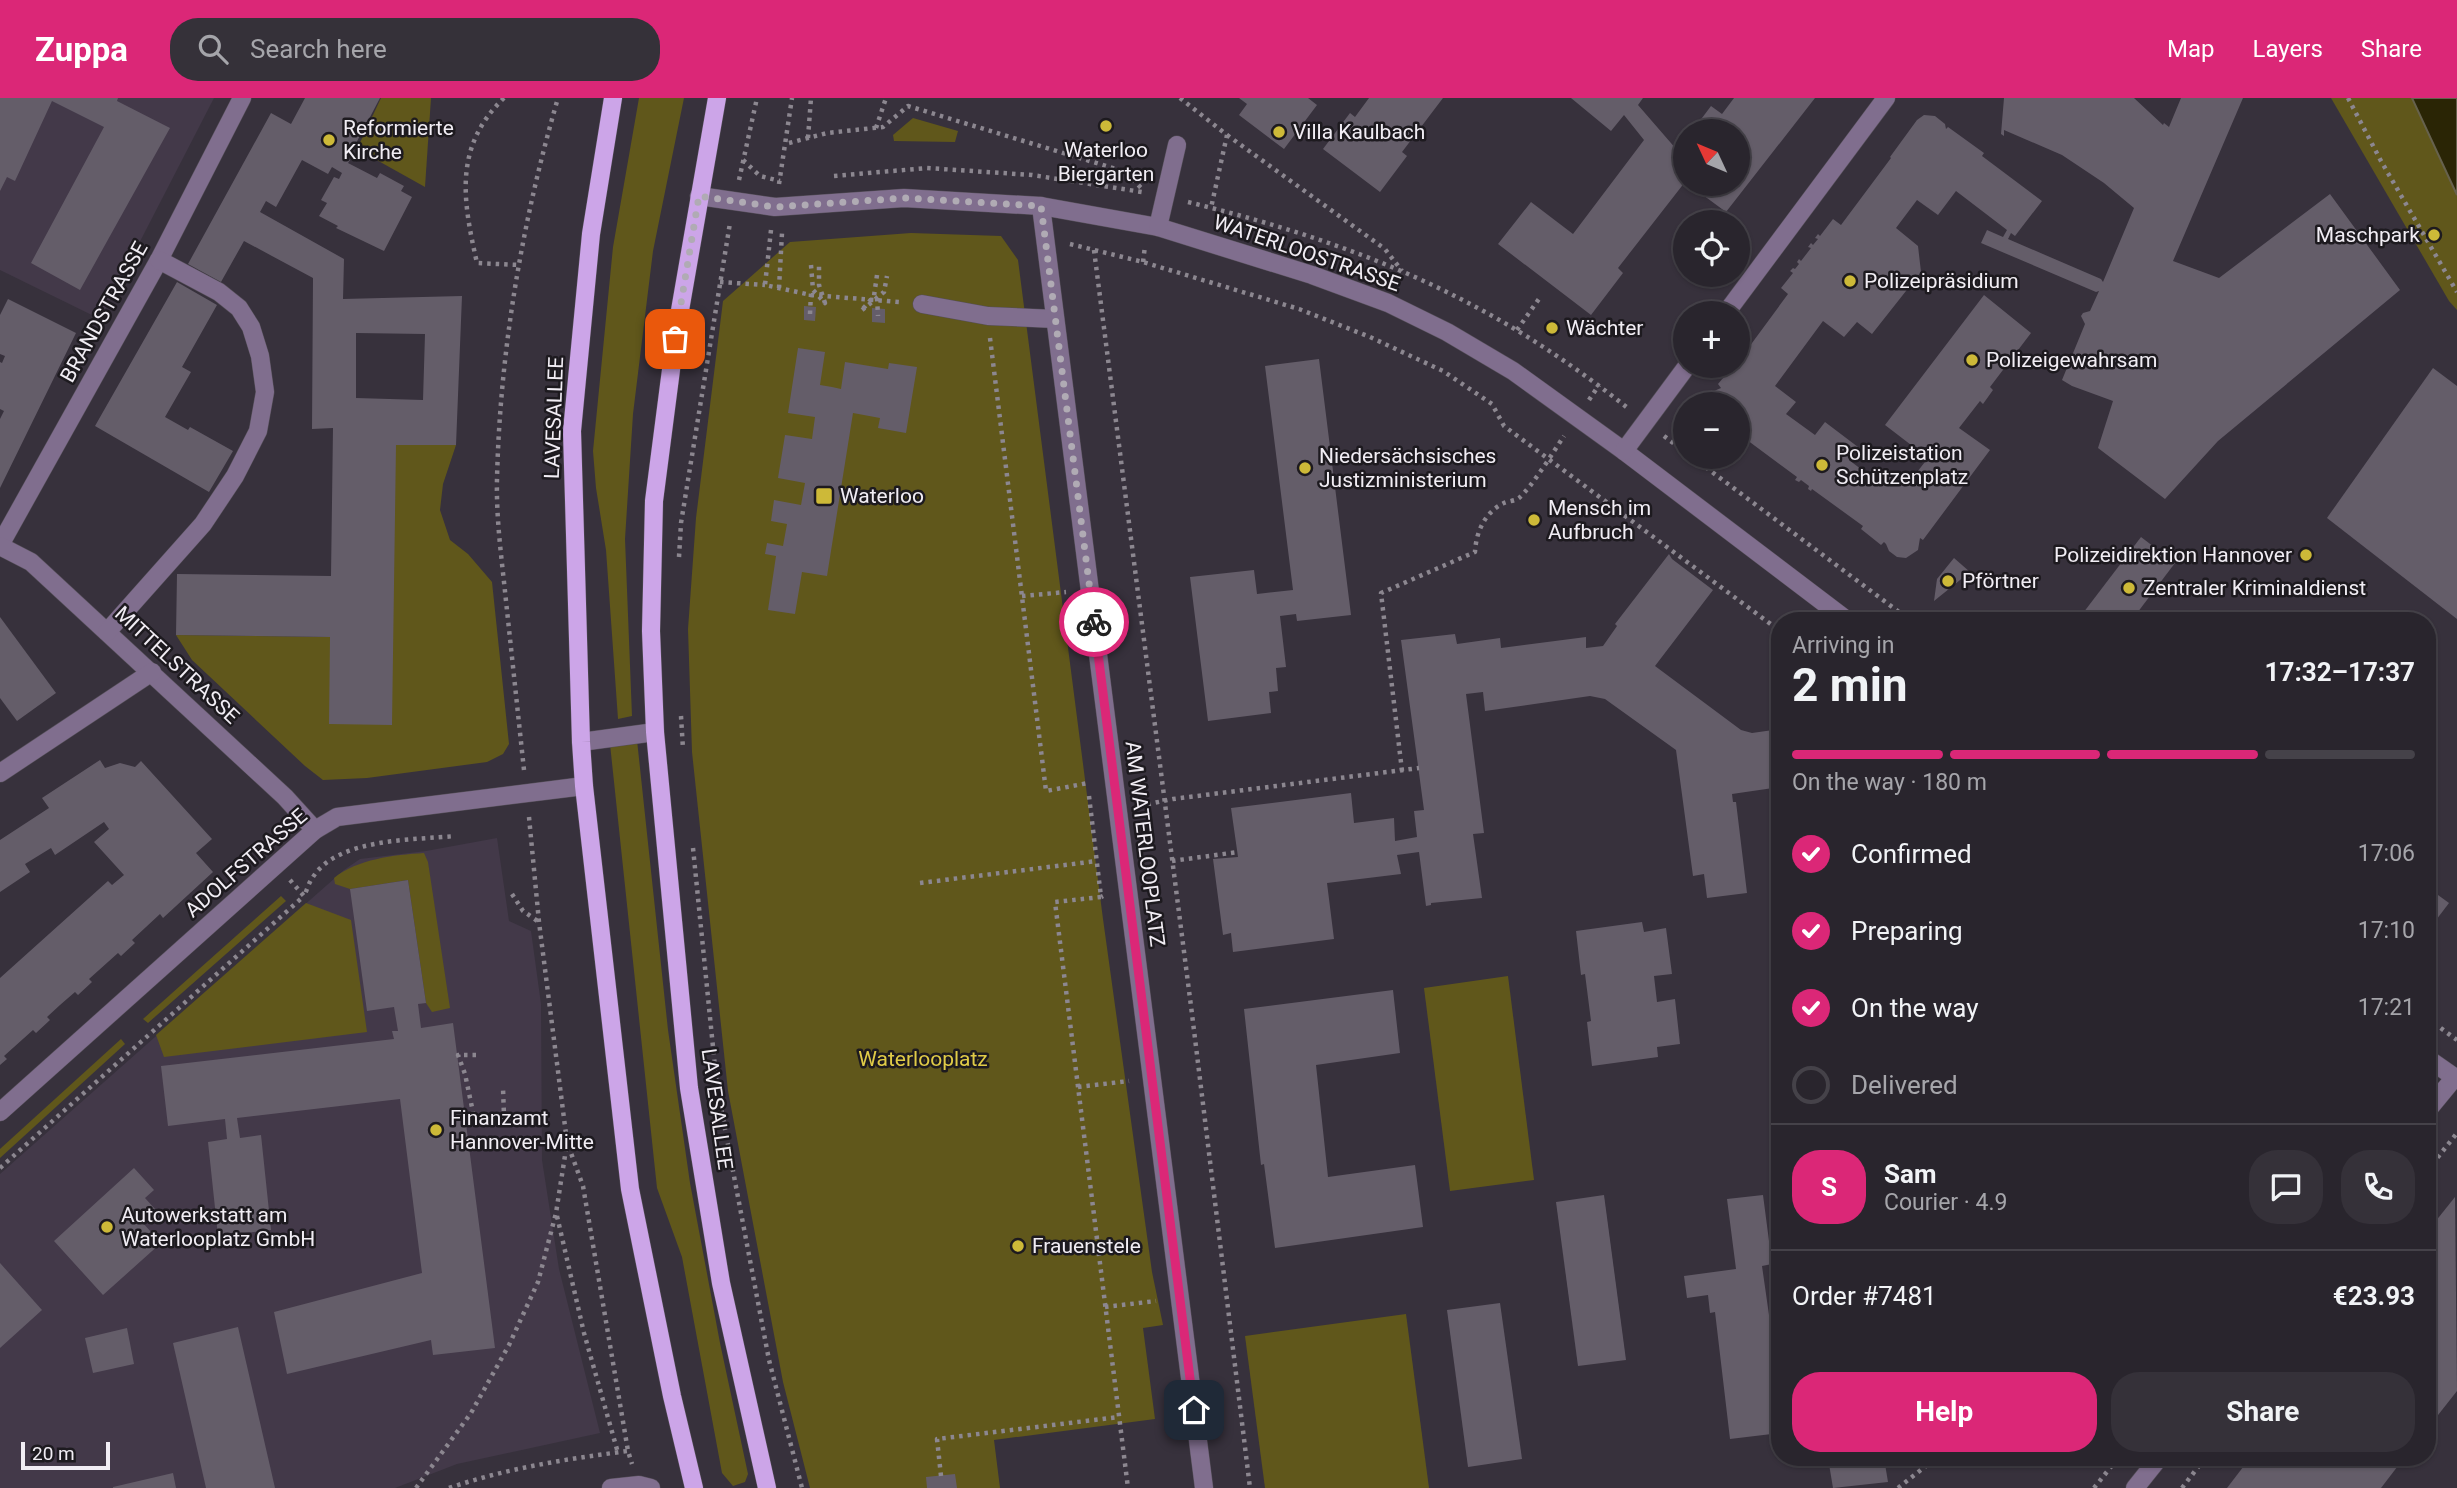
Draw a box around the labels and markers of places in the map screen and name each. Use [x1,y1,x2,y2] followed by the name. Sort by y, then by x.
[343,116,454,164] place label: Reformierte Kirche
[1098,118,1114,134] marker: Waterloo Biergarten
[1293,120,1425,144] place label: Villa Kaulbach
[1271,124,1287,140] marker: Villa Kaulbach
[321,132,337,148] marker: Reformierte Kirche
[1058,138,1154,186] place label: Waterloo Biergarten
[2316,223,2420,247] place label: Maschpark
[2426,227,2442,243] marker: Maschpark
[1864,269,2019,293] place label: Polizeipräsidium
[1842,273,1858,289] marker: Polizeipräsidium
[645,309,705,369] pin
[1566,316,1643,340] place label: Wächter
[1544,320,1560,336] marker: Wächter
[1986,348,2157,372] place label: Polizeigewahrsam
[1964,352,1980,368] marker: Polizeigewahrsam
[1836,441,1968,489] place label: Polizeistation Schützenplatz
[1319,444,1496,492] place label: Niedersächsisches Justizministerium
[1814,457,1830,473] marker: Polizeistation Schützenplatz
[1297,460,1313,476] marker: Niedersächsisches Justizministerium
[840,484,924,508] place label: Waterloo
[814,486,834,506] marker: Waterloo
[1548,496,1651,544] place label: Mensch im Aufbruch
[1526,512,1542,528] marker: Mensch im Aufbruch
[2054,543,2292,567] place label: Polizeidirektion Hannover
[2298,547,2314,563] marker: Polizeidirektion Hannover
[1962,569,2039,593] place label: Pförtner
[1940,573,1956,589] marker: Pförtner
[2143,576,2366,600] place label: Zentraler Kriminaldienst
[2121,580,2137,596] marker: Zentraler Kriminaldienst
[450,1106,594,1154] place label: Finanzamt Hannover-Mitte
[428,1122,444,1138] marker: Finanzamt Hannover-Mitte
[121,1203,315,1251] place label: Autowerkstatt am Waterlooplatz GmbH
[99,1219,115,1235] marker: Autowerkstatt am Waterlooplatz GmbH
[1032,1234,1141,1258] place label: Frauenstele
[1010,1238,1026,1254] marker: Frauenstele
[1164,1380,1224,1440] pin

